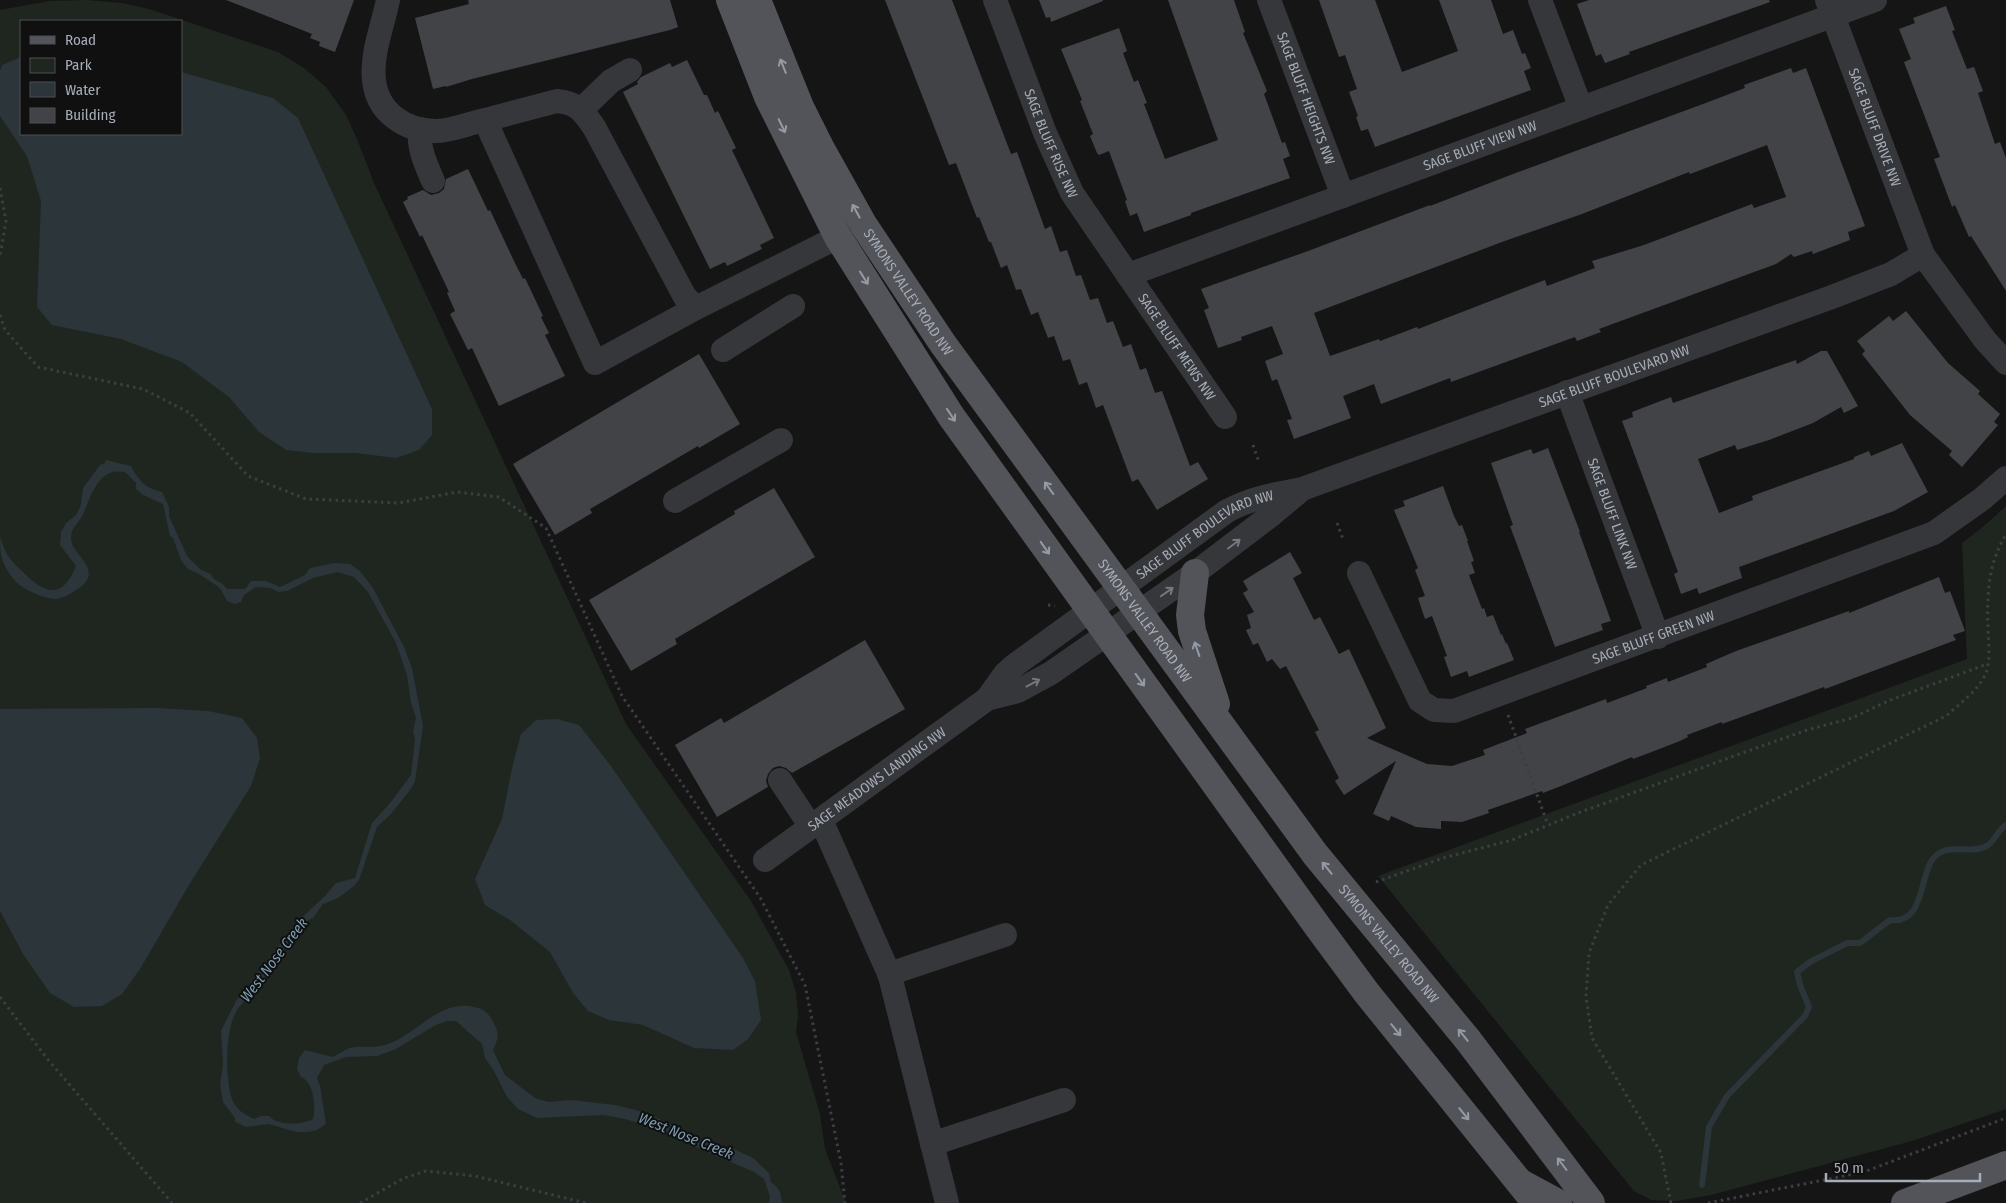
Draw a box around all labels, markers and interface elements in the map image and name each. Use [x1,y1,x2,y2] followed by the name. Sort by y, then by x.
[20,20,182,135] legend
[1273,30,1339,167] street label: SAGE BLUFF HEIGHTS NW
[65,31,96,49] text: Road
[65,56,92,74] text: Park
[778,59,788,74] one-way arrow
[1845,66,1905,189] street label: SAGE BLUFF DRIVE NW
[65,81,101,99] text: Water
[1021,87,1082,201] street label: SAGE BLUFF RISE NW
[65,106,116,124] text: Building
[1421,117,1539,174] street label: SAGE BLUFF VIEW NW
[778,118,787,133] one-way arrow
[850,205,860,219] one-way arrow
[860,226,957,359] street label: SYMONS VALLEY ROAD NW
[859,271,869,285] one-way arrow
[1135,290,1220,404] street label: SAGE BLUFF MEWS NW
[1536,341,1692,411] street label: SAGE BLUFF BOULEVARD NW
[946,408,956,422] one-way arrow
[1584,456,1641,572] street label: SAGE BLUFF LINK NW
[1044,481,1054,495] one-way arrow
[1133,486,1276,583] street label: SAGE BLUFF BOULEVARD NW
[1227,538,1240,549] one-way arrow
[1040,541,1050,555] one-way arrow
[1094,556,1196,686] street label: SYMONS VALLEY ROAD NW
[1160,587,1174,597] one-way arrow
[1590,607,1717,668] street label: SAGE BLUFF GREEN NW
[1192,642,1201,658] one-way arrow
[1135,673,1145,687] one-way arrow
[1026,678,1041,688] one-way arrow
[804,723,949,835] street label: SAGE MEADOWS LANDING NW
[1322,862,1333,875] one-way arrow
[1335,881,1443,1007] street label: SYMONS VALLEY ROAD NW
[237,914,312,1006] water label: West Nose Creek
[1391,1023,1402,1036] one-way arrow
[1458,1028,1469,1041] one-way arrow
[1459,1107,1469,1121] one-way arrow
[636,1109,736,1163] water label: West Nose Creek
[1826,1150,1980,1182] scale bar
[1556,1158,1567,1171] one-way arrow
[1834,1159,1864,1177] text: 50 m

